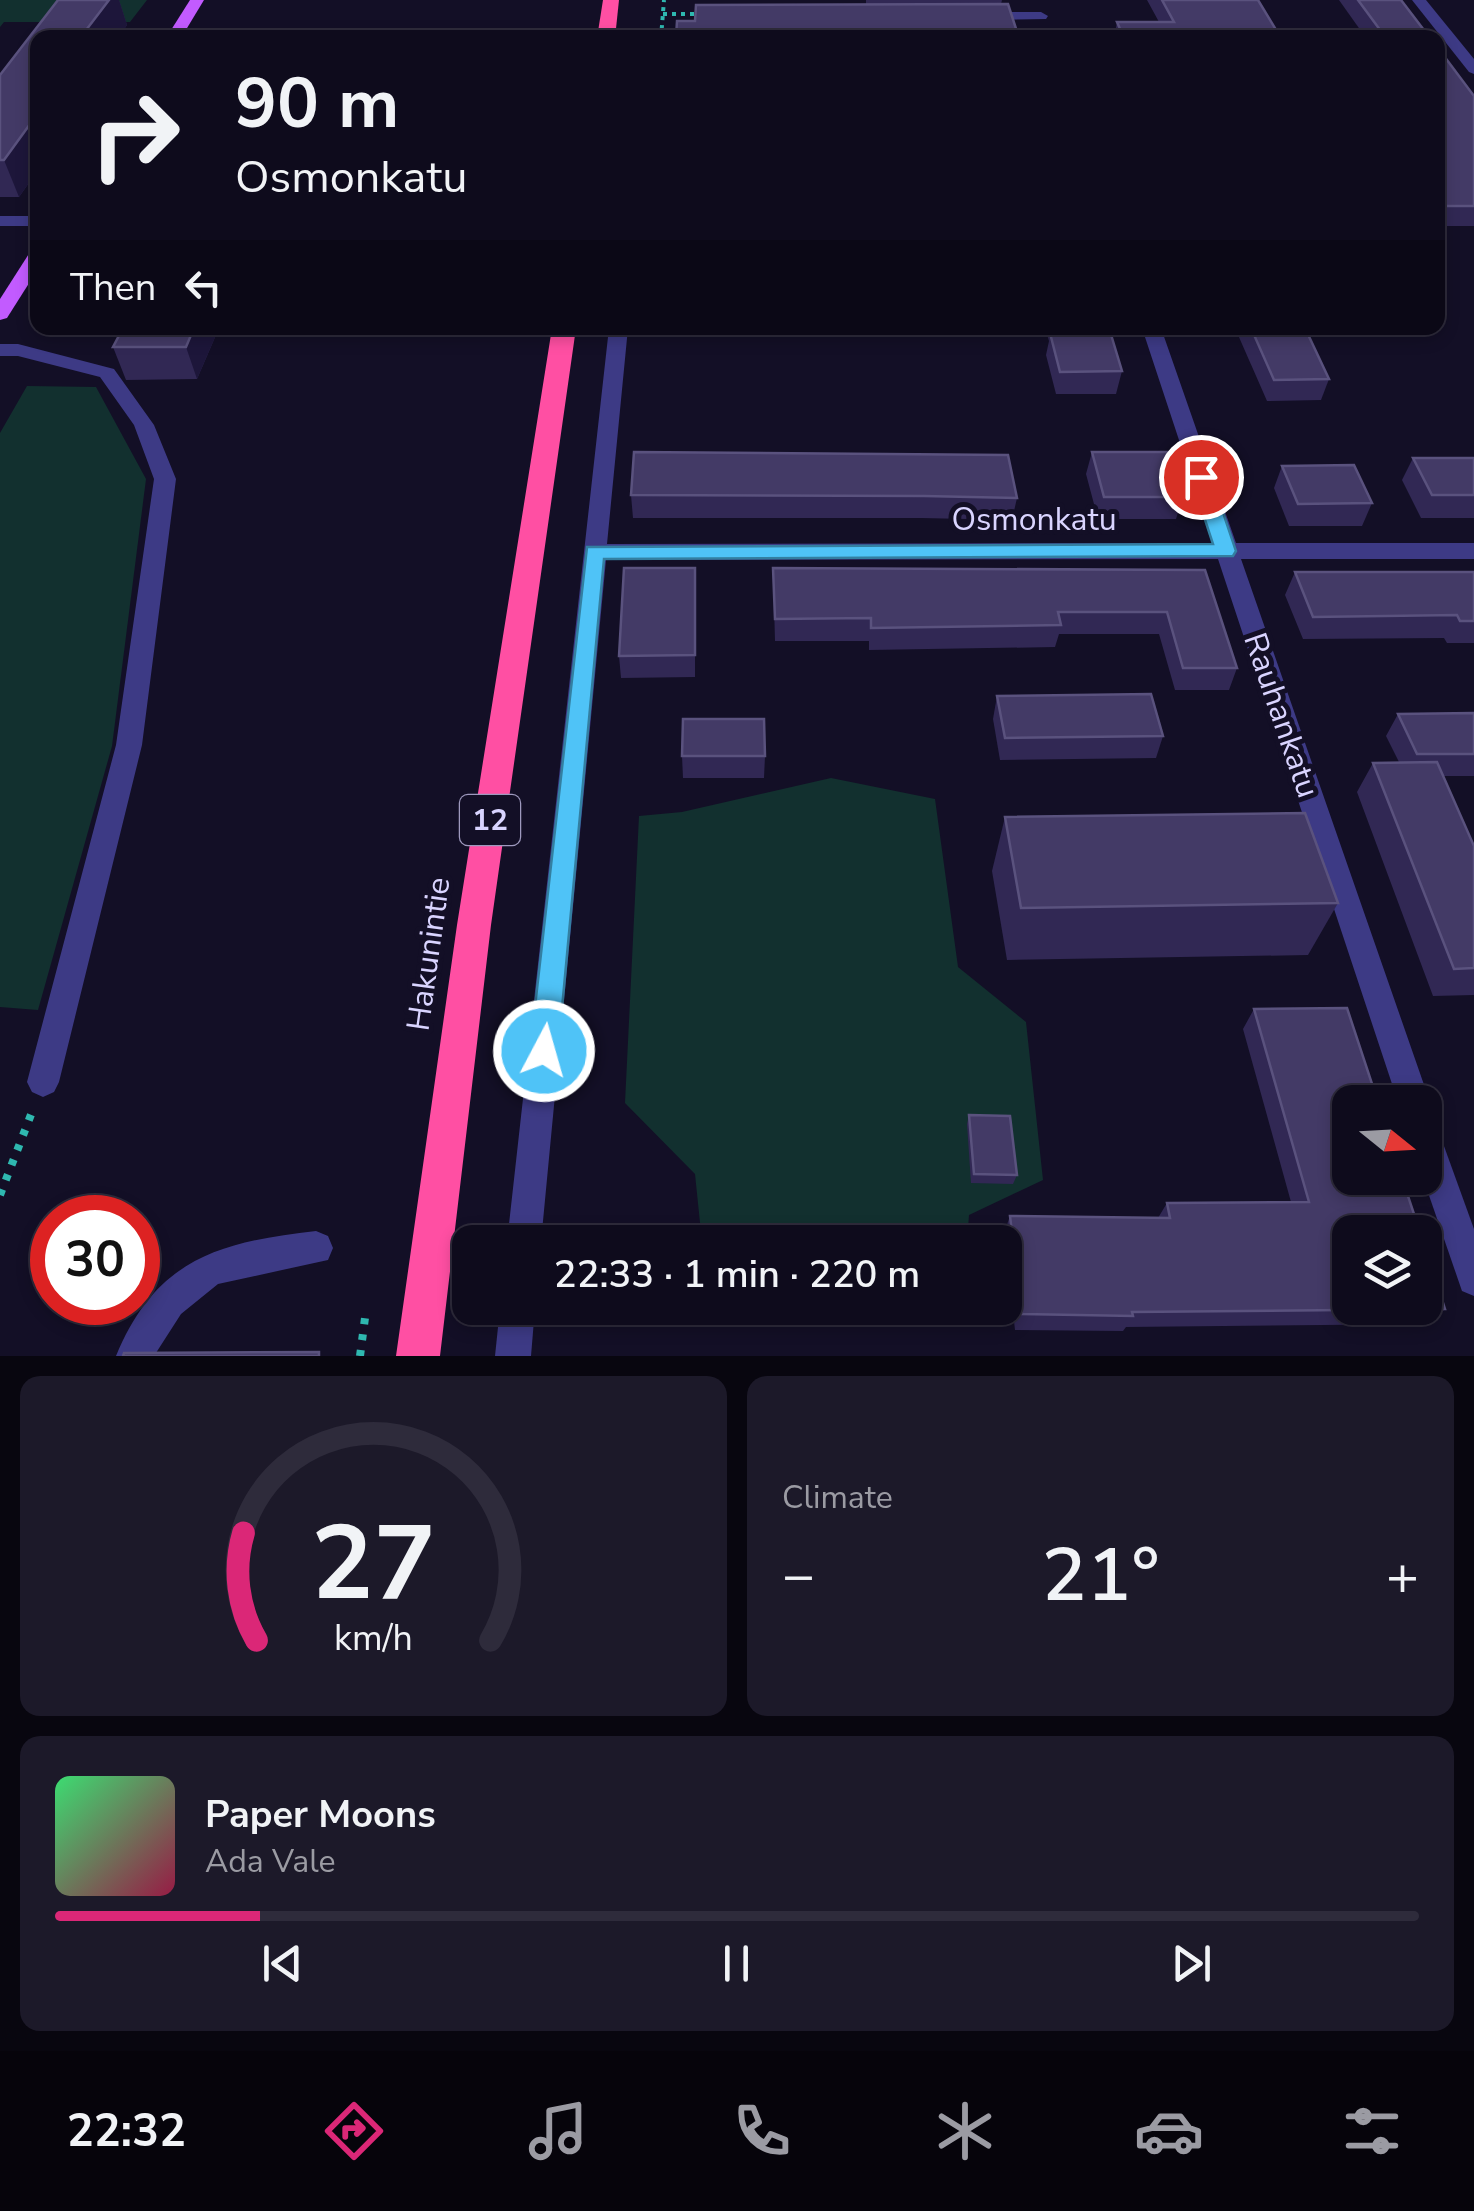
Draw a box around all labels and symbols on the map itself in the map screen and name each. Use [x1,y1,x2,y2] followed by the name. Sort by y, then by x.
[1159,435,1244,520] pin
[951,498,1117,541] street label: Osmonkatu
[1233,627,1330,803] street label: Rauhankatu
[460,795,520,845] road number: 12
[396,874,461,1034] street label: Hakunintie
[492,999,596,1103] position arrow
[1332,1085,1442,1195] north arrow
[30,1195,160,1325] speed limit sign: 30

